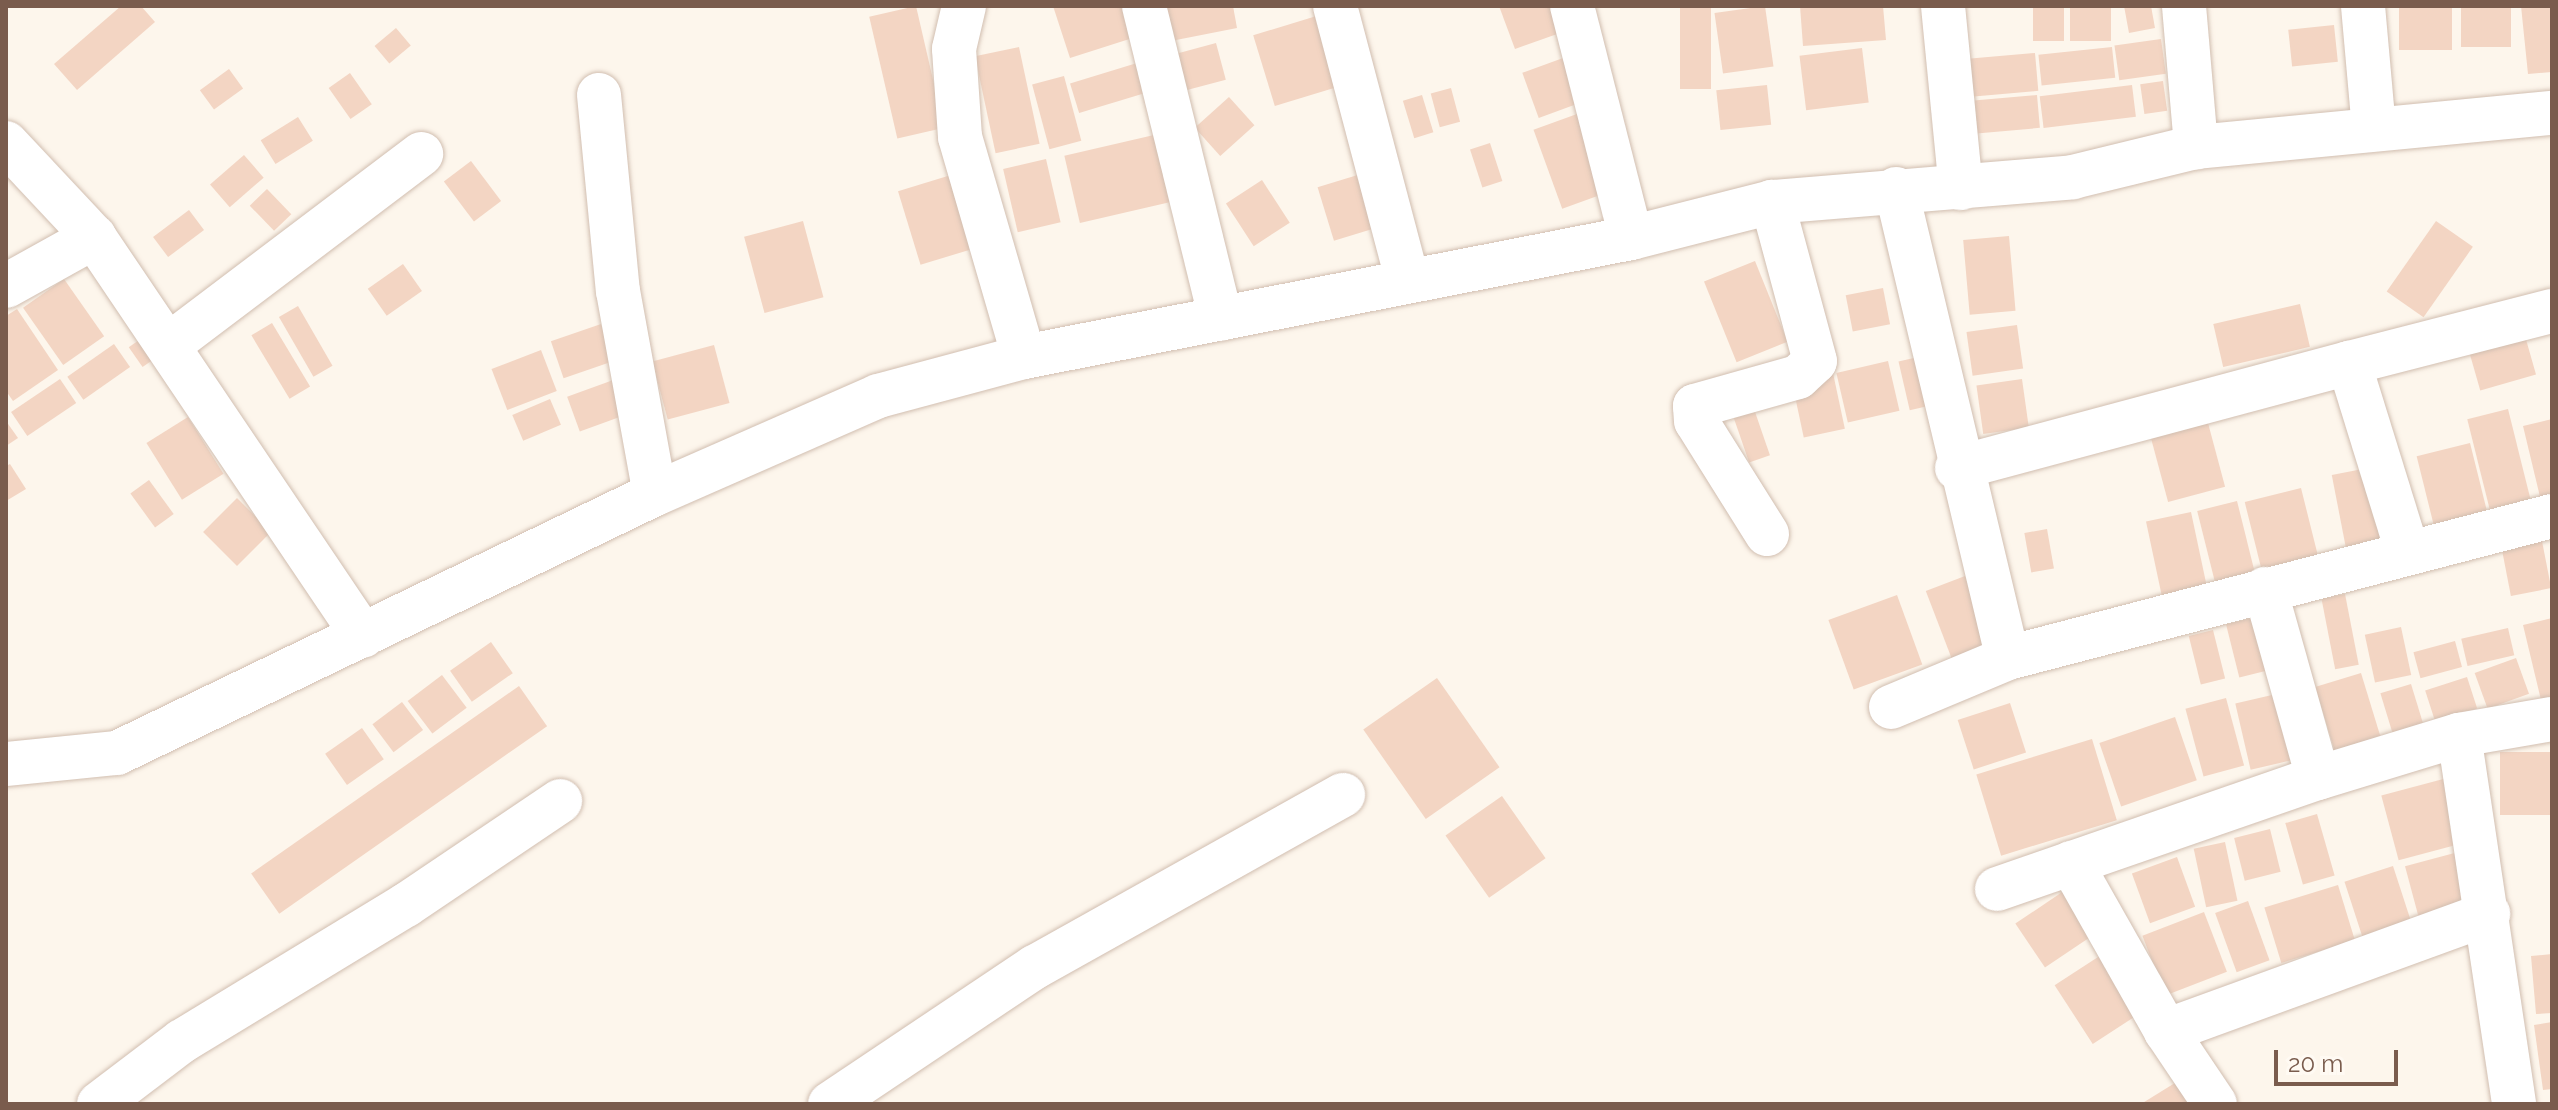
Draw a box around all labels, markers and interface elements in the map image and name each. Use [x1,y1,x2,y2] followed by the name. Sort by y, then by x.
[2278,1034,2402,1084] scale bar
[2288,1049,2343,1078] text: 20 m

